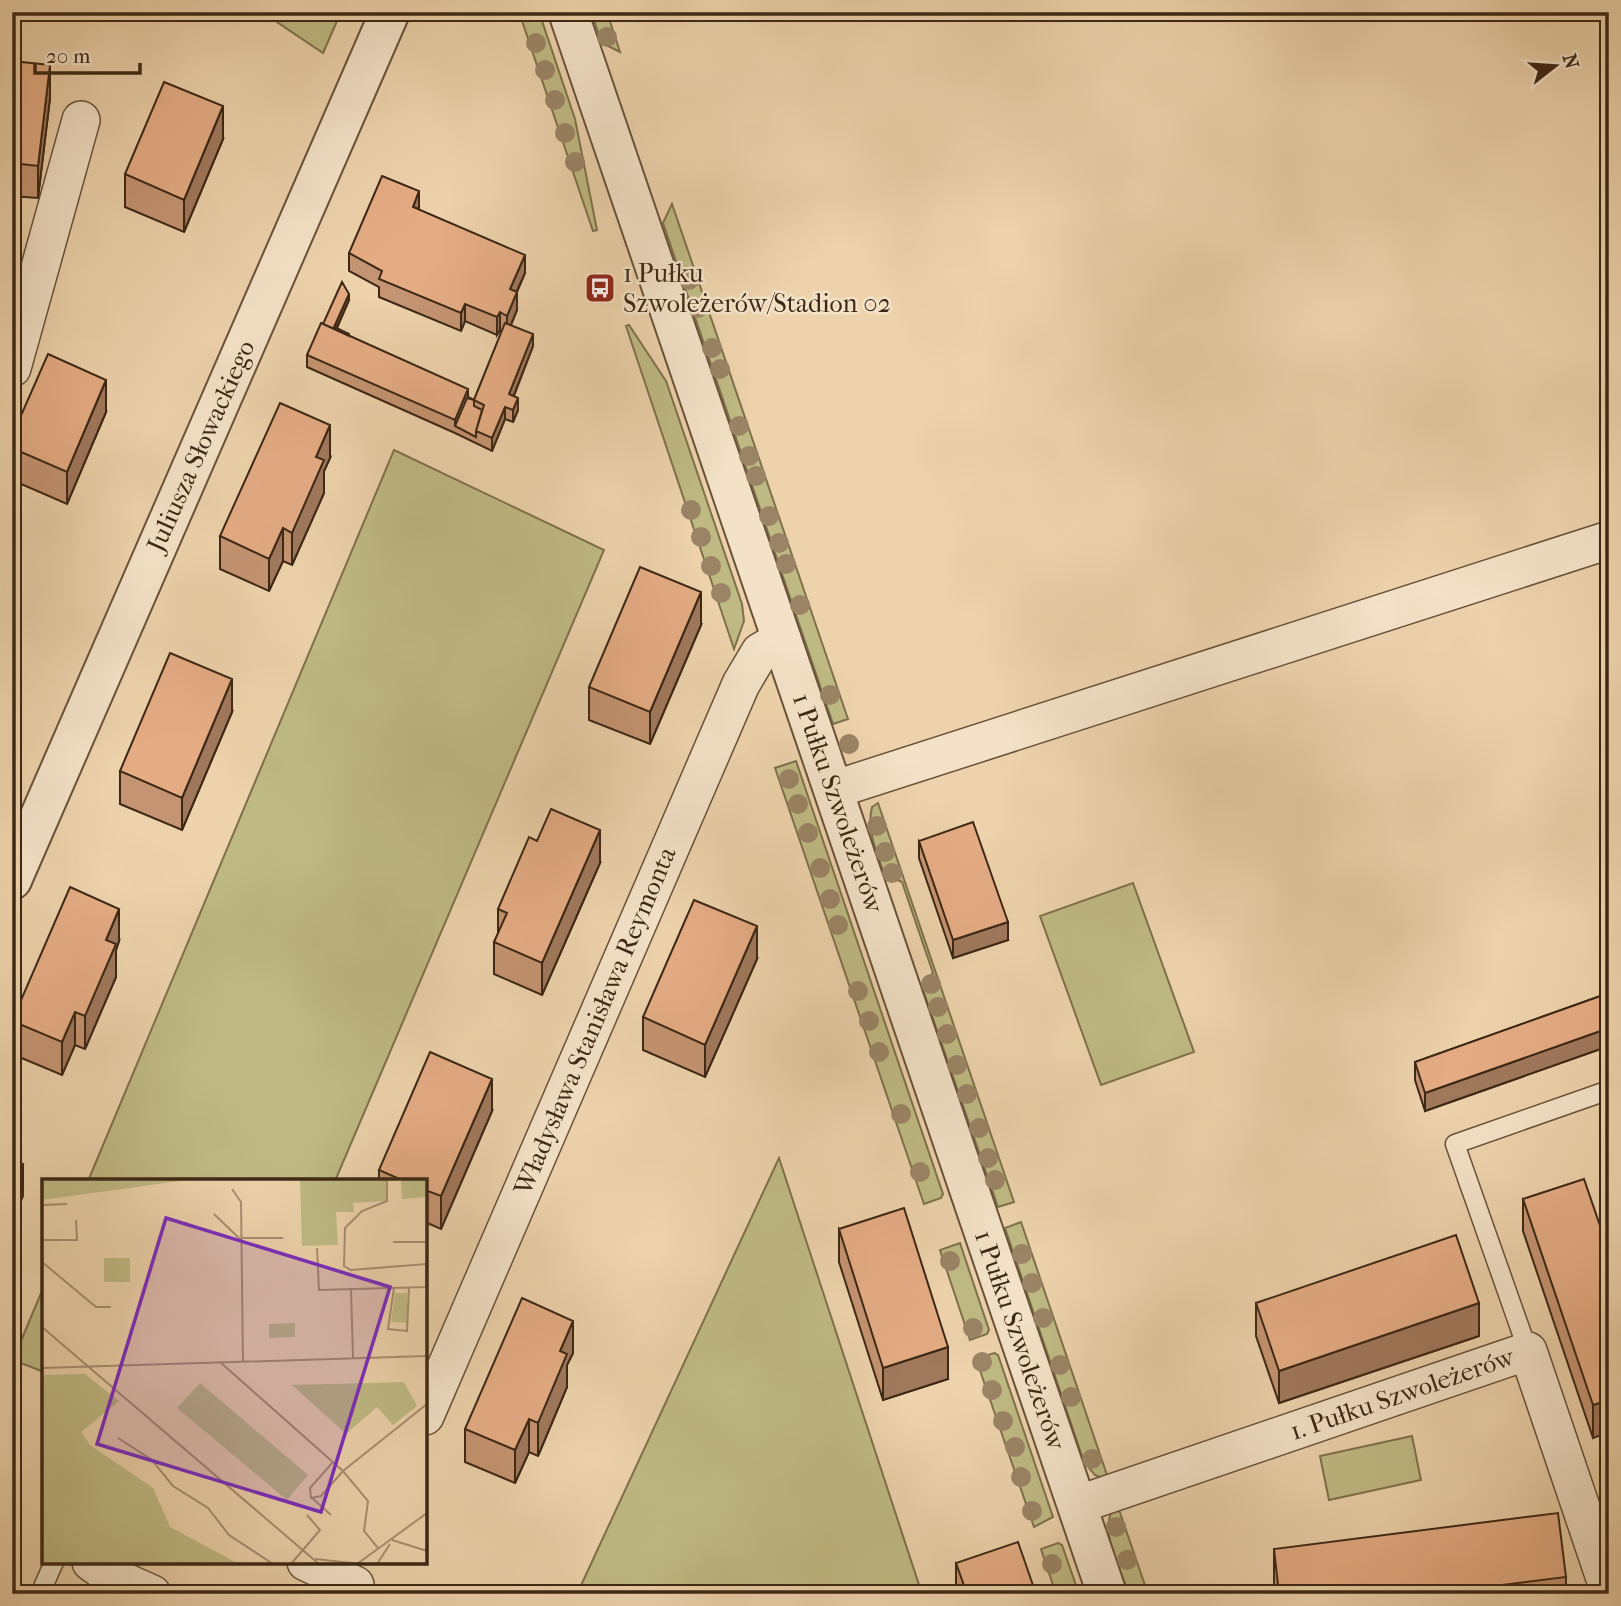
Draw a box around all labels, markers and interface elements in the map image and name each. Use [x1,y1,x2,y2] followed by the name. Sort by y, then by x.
[35,32,140,76] scale bar
[1520,32,1590,102] north arrow
[46,44,91,68] text: 20 m
[1558,51,1583,72] text: N
[623,258,891,319] place label: 1 Pułku Szwoleżerów/Stadion 02
[583,271,617,305] bus stop icon: 1 Pułku Szwoleżerów/Stadion 02
[140,335,262,558] street label: Juliusza Słowackiego
[786,689,890,917] street label: 1 Pułku Szwoleżerów
[507,841,683,1201] street label: Władysława Stanisława Reymonta
[42,1179,427,1564] inset map
[968,1226,1072,1454] street label: 1 Pułku Szwoleżerów
[1286,1341,1519,1447] street label: 1. Pułku Szwoleżerów

